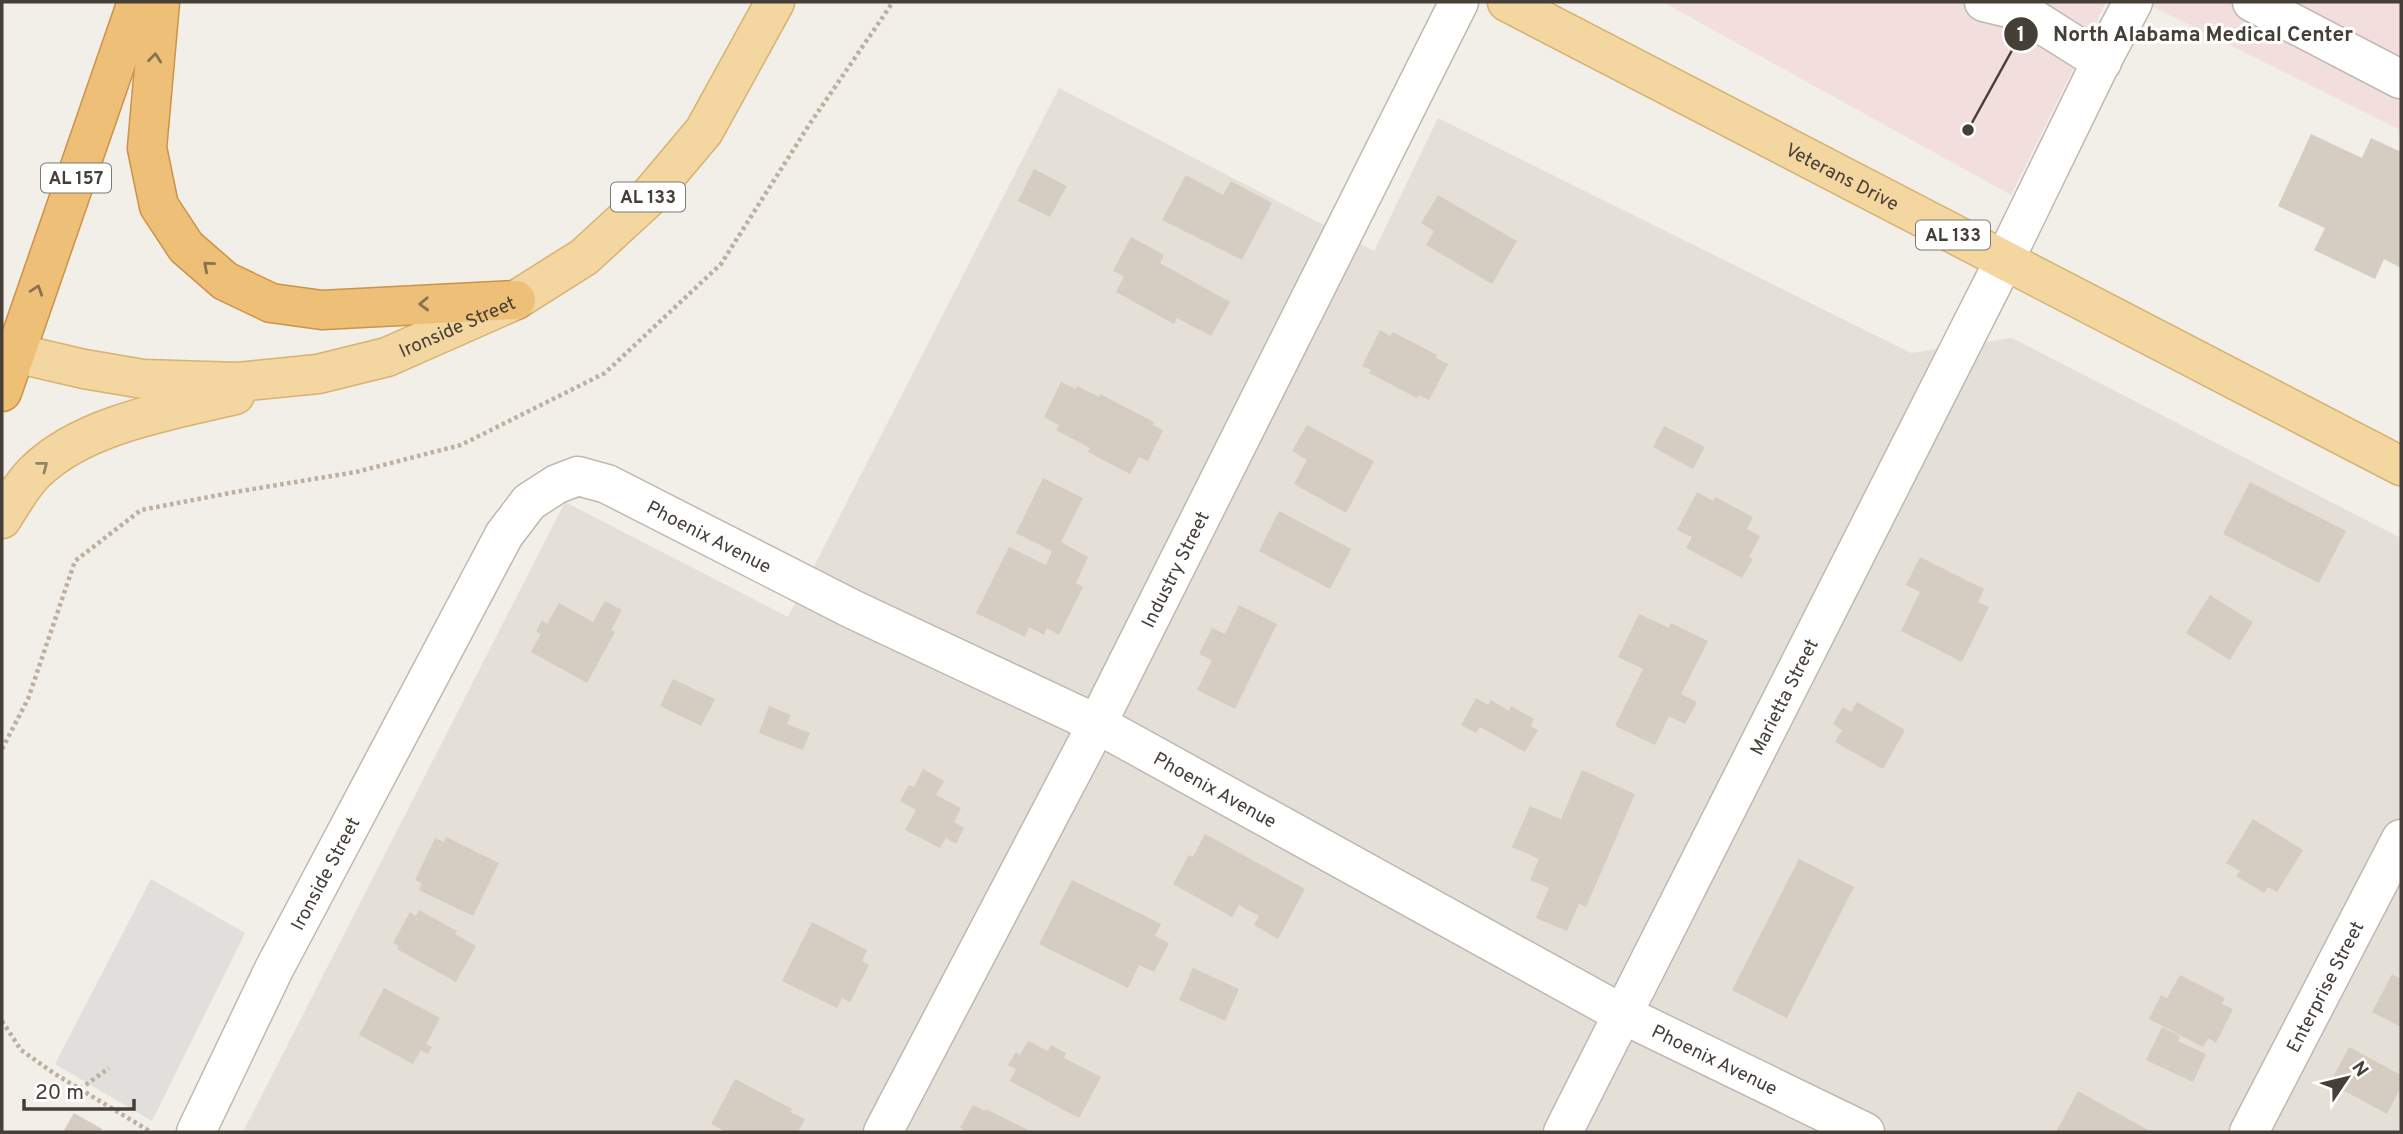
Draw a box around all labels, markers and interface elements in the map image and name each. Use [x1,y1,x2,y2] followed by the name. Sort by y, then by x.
[2003,13,2367,55] callout: North Alabama Medical Center
[2017,22,2025,49] text: 1
[2053,22,2353,49] text: North Alabama Medical Center
[147,52,162,63] one-way arrow
[1781,139,1902,217] street label: Veterans Drive
[41,163,111,192] road number: AL 157
[611,182,685,212] road number: AL 133
[1916,220,1990,249] road number: AL 133
[203,262,216,274] one-way arrow
[29,284,43,297] one-way arrow
[396,292,520,364] street label: Ironside Street
[418,297,429,312] one-way arrow
[36,461,48,474] one-way arrow
[642,496,775,580] street label: Phoenix Avenue
[1137,508,1216,632] street label: Industry Street
[1746,635,1825,760] street label: Marietta Street
[1149,747,1280,835] street label: Phoenix Avenue
[287,813,366,935] street label: Ironside Street
[2282,917,2370,1057] street label: Enterprise Street
[1647,1020,1781,1102] street label: Phoenix Avenue
[2312,1043,2382,1113] north arrow
[2346,1057,2373,1082] text: N
[24,1068,135,1112] scale bar
[35,1080,84,1107] text: 20 m

